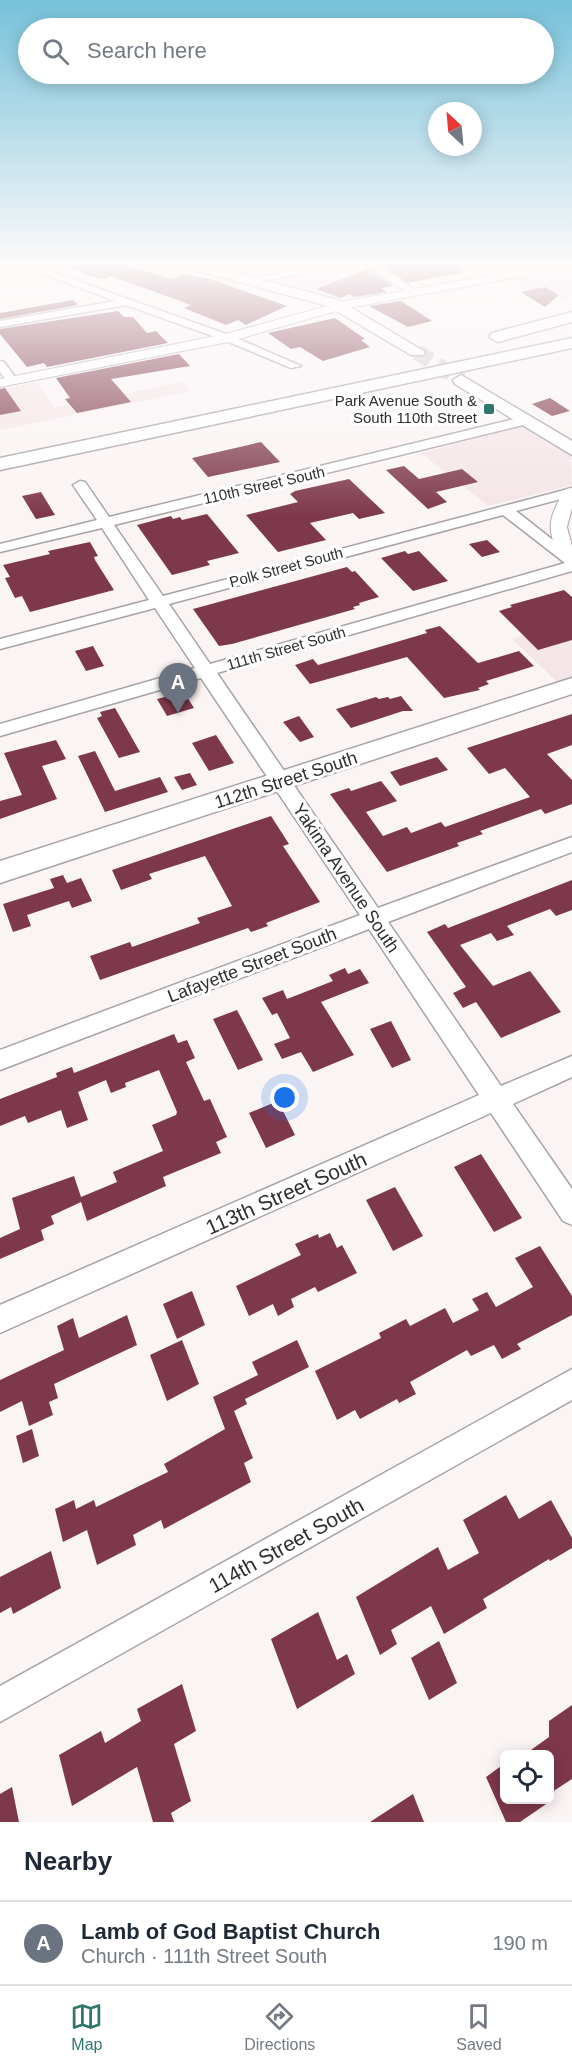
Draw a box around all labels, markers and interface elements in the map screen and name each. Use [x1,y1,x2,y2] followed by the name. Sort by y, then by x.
[18,18,554,84] search box
[39,35,72,68] icon: search
[87,38,207,63] text: Search here
[428,102,482,156] north arrow
[335,392,478,426] place label: Park Avenue South & South 110th Street
[482,402,496,416] marker: Park Avenue South & South 110th Street
[202,463,326,507] street label: 110th Street South
[227,544,345,590] street label: Polk Street South
[225,623,347,673] street label: 111th Street South
[158,664,198,713] pin: A
[212,748,360,812] street label: 112th Street South
[289,800,403,956] street label: Yakima Avenue South
[165,924,339,1006] street label: Lafayette Street South
[270,1083,299,1112] your location
[202,1147,370,1239] street label: 113th Street South
[205,1493,367,1597] street label: 114th Street South
[500,1750,554,1804] map controls
[500,1750,554,1804] button: locate
[24,1846,112,1876] text: Nearby
[81,1919,380,1944] text: Lamb of God Baptist Church
[36,1932,51,1954] text: A
[492,1932,548,1954] text: 190 m
[81,1945,327,1967] text: Church · 111th Street South
[70,2000,103,2054] tab: Map
[244,2000,315,2054] tab: Directions
[456,2000,502,2054] tab: Saved

